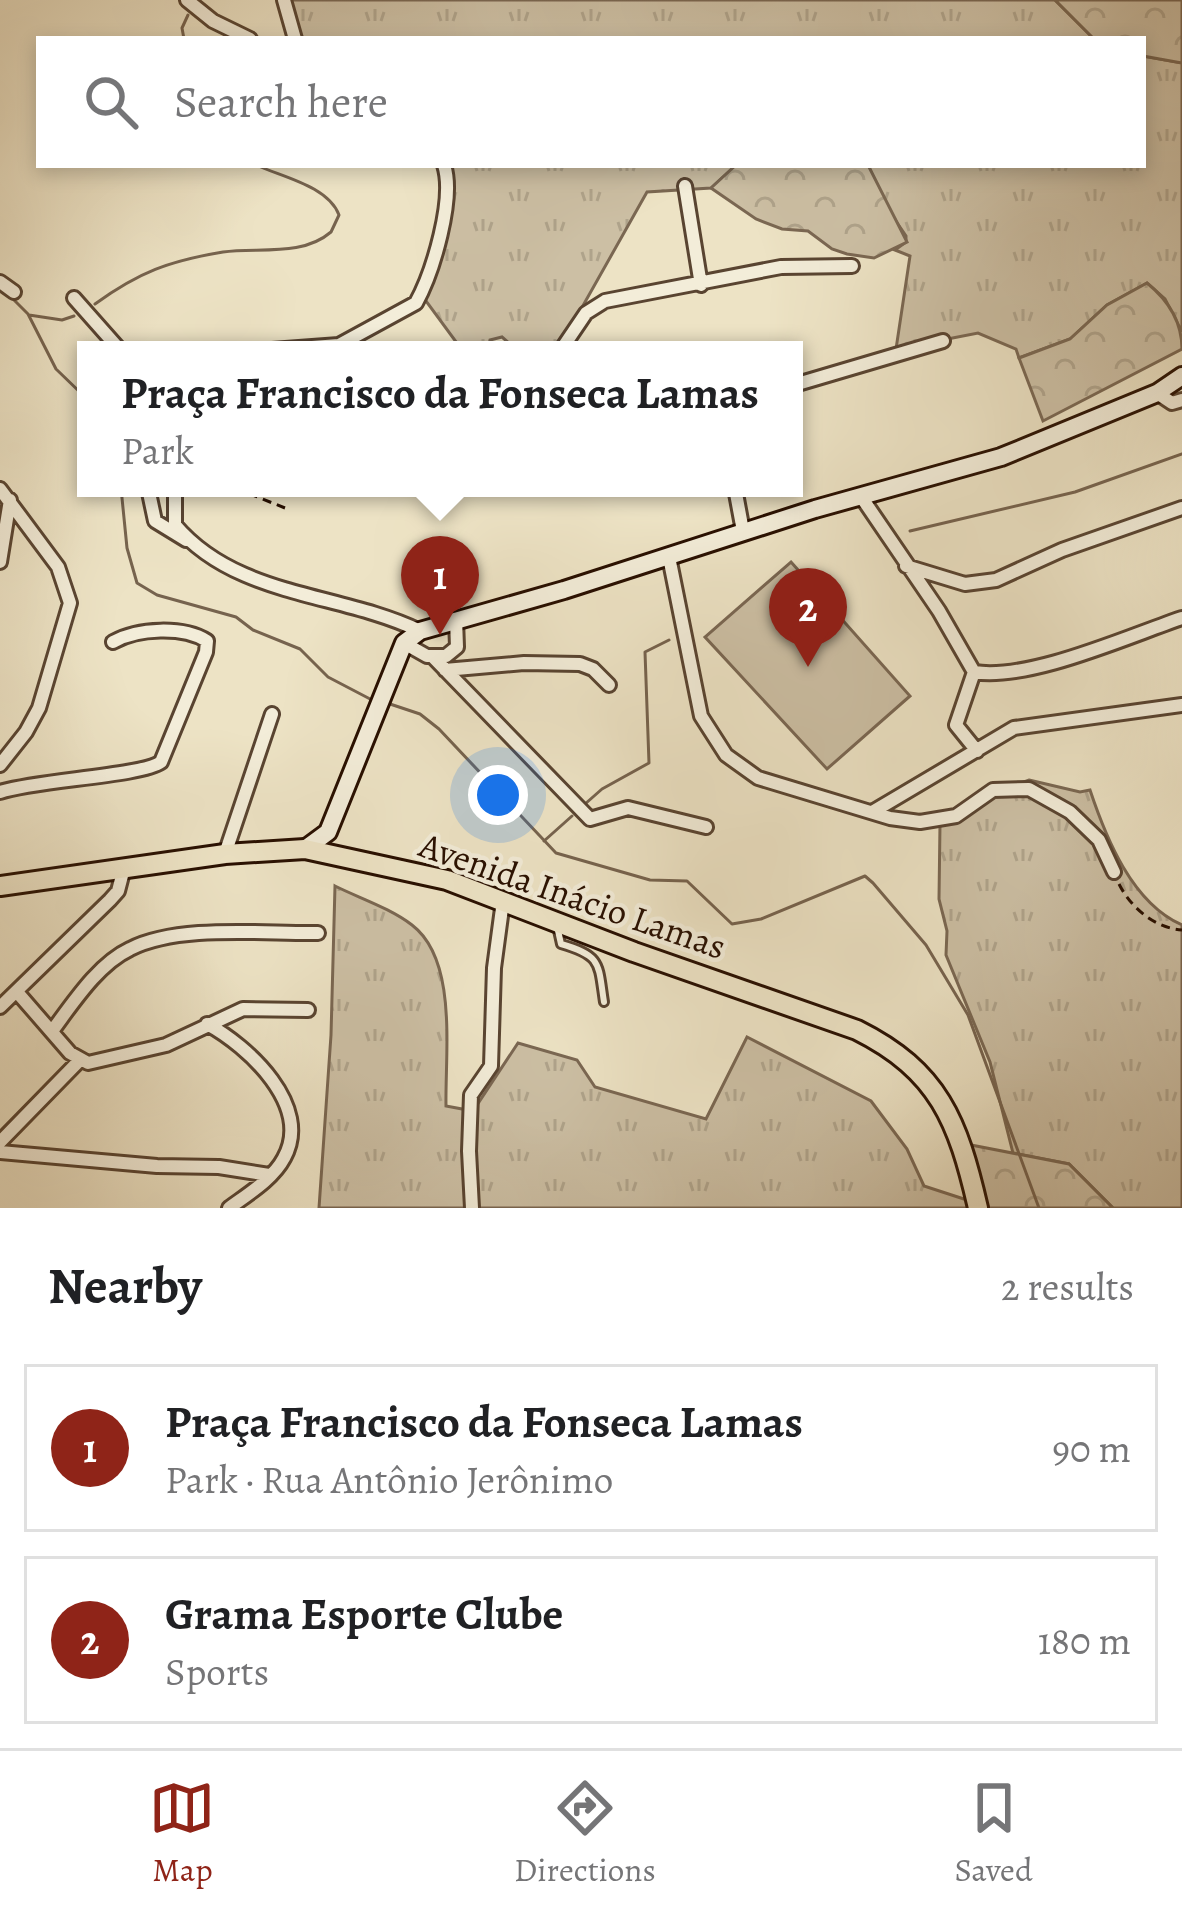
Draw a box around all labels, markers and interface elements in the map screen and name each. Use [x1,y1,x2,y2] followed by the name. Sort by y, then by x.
[36,36,1146,168] search box
[78,69,144,135] icon: search
[174,71,388,133] text: Search here
[77,341,803,497] popup
[121,362,759,424] text: Praça Francisco da Fonseca Lamas
[121,424,194,477] text: Park
[401,536,479,635] pin: 1
[769,568,847,667] pin: 2
[468,765,528,825] your location
[412,820,732,971] street label: Avenida Inácio Lamas
[48,1251,202,1321] text: Nearby
[1001,1260,1134,1313] text: 2 results
[165,1391,803,1453] text: Praça Francisco da Fonseca Lamas
[83,1422,97,1475] text: 1
[1052,1422,1131,1475] text: 90 m
[165,1453,613,1506] text: Park · Rua Antônio Jerônimo
[165,1583,563,1645] text: Grama Esporte Clube
[81,1614,99,1667] text: 2
[1038,1614,1131,1667] text: 180 m
[165,1645,269,1698] text: Sports
[149,1775,215,1892] tab: Map
[514,1775,656,1892] tab: Directions
[954,1775,1033,1892] tab: Saved

